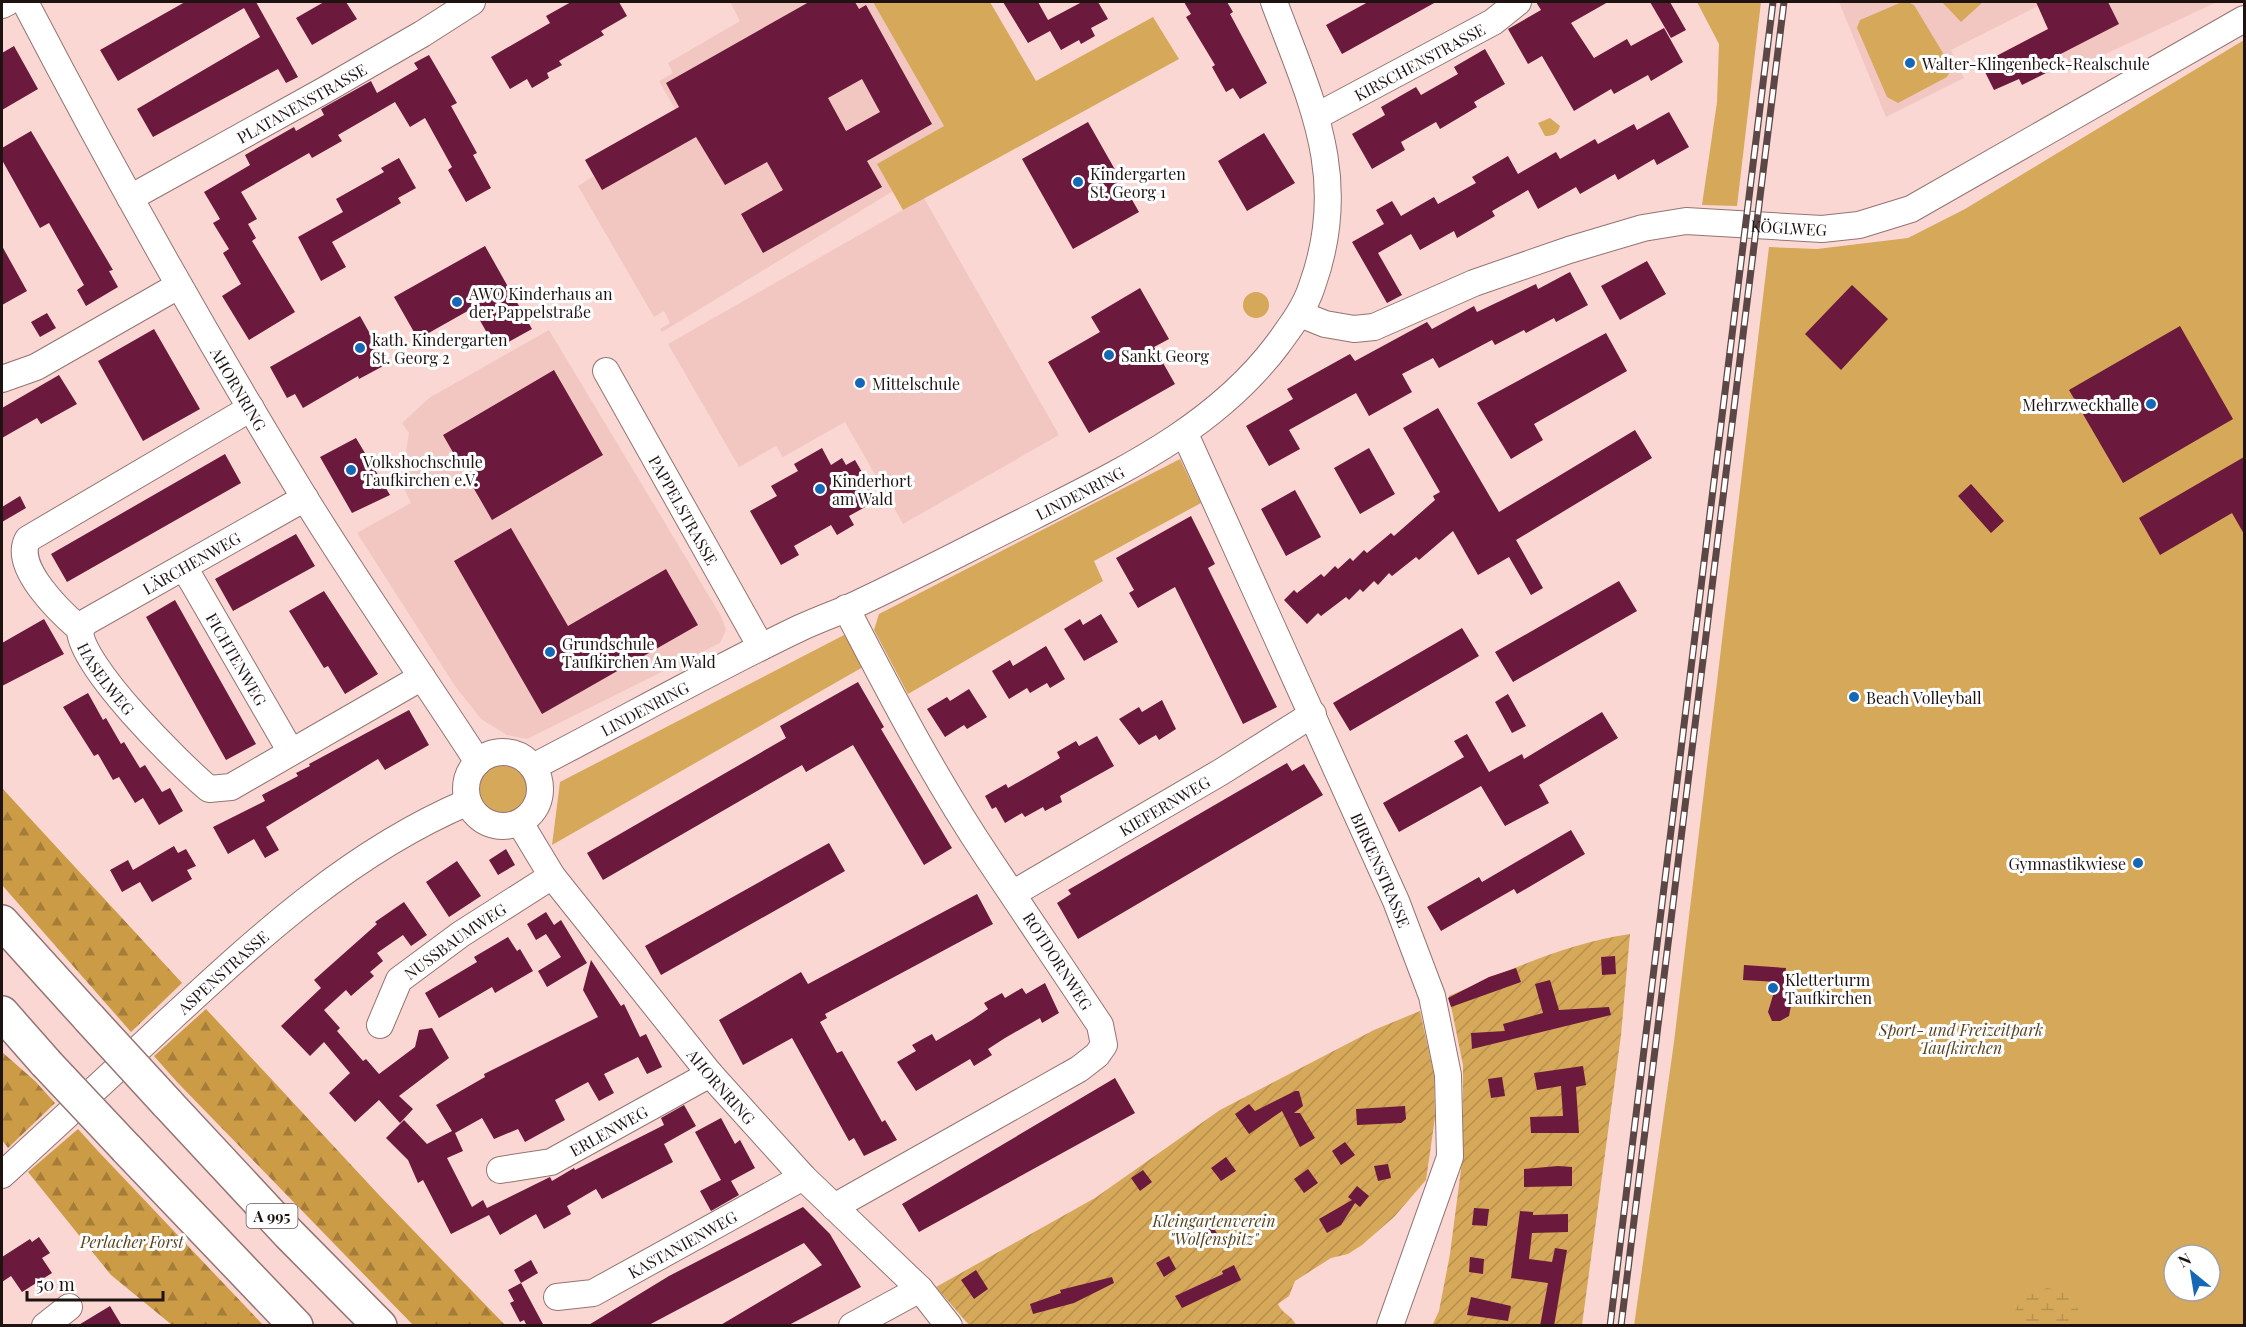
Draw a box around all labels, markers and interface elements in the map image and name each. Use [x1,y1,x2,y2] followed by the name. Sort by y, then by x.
[1350,18,1488,105] street label: KIRSCHENSTRASSE
[1921,53,2150,74] place label: Walter-Klingenbeck-Realschule
[1903,56,1917,70] marker: Walter-Klingenbeck-Realschule
[233,58,370,147] street label: PLATANENSTRASSE
[1090,163,1186,202] place label: Kindergarten St. Georg 1
[1071,175,1085,189] marker: Kindergarten St. Georg 1
[1750,214,1828,240] street label: KÖGLWEG
[468,283,613,322] place label: AWO Kinderhaus an der Pappelstraße
[450,295,464,309] marker: AWO Kinderhaus an der Pappelstraße
[372,329,508,368] place label: kath. Kindergarten St. Georg 2
[353,341,367,355] marker: kath. Kindergarten St. Georg 2
[206,342,272,434] street label: AHORNRING
[1121,345,1210,366] place label: Sankt Georg
[1102,348,1116,362] marker: Sankt Georg
[872,373,960,394] place label: Mittelschule
[853,376,867,390] marker: Mittelschule
[2022,394,2139,415] place label: Mehrzweckhalle
[2144,397,2158,411] marker: Mehrzweckhalle
[362,451,483,490] place label: Volkshochschule Taufkirchen e.V.
[645,451,723,568] street label: PAPPELSTRASSE
[1032,461,1128,524] street label: LINDENRING
[344,463,358,477] marker: Volkshochschule Taufkirchen e.V.
[832,470,912,509] place label: Kinderhort am Wald
[813,482,827,496] marker: Kinderhort am Wald
[138,526,244,599] street label: LÄRCHENWEG
[202,608,272,709] street label: FICHTENWEG
[562,633,716,672] place label: Grundschule Taufkirchen Am Wald
[73,639,140,719] street label: HASELWEG
[543,645,557,659] marker: Grundschule Taufkirchen Am Wald
[597,676,692,740] street label: LINDENRING
[1866,687,1982,708] place label: Beach Volleyball
[1847,690,1861,704] marker: Beach Volleyball
[1115,770,1213,840] street label: KIEFERNWEG
[1347,809,1415,930] street label: BIRKENSTRASSE
[2008,853,2126,874] place label: Gymnastikwiese
[2131,856,2145,870] marker: Gymnastikwiese
[399,898,510,984] street label: NUSSBAUMWEG
[1019,908,1097,1014] street label: ROTDORNWEG
[172,925,272,1019] street label: ASPENSTRASSE
[1785,969,1873,1008] place label: Kletterturm Taufkirchen
[1766,981,1780,995] marker: Kletterturm Taufkirchen
[1878,1019,2043,1058] park label: Sport- und Freizeitpark Taufkirchen
[683,1043,760,1128] street label: AHORNRING
[565,1100,651,1160] street label: ERLENWEG
[246,1204,298,1228] road number: A 995
[624,1205,740,1282] street label: KASTANIENWEG
[1152,1210,1275,1249] park label: Kleingartenverein "Wolfenspitz"
[79,1231,184,1252] park label: Perlacher Forst
[2162,1243,2222,1303] north arrow
[2174,1247,2195,1272] text: N
[27,1264,164,1302] scale bar
[36,1272,75,1296] text: 50 m

